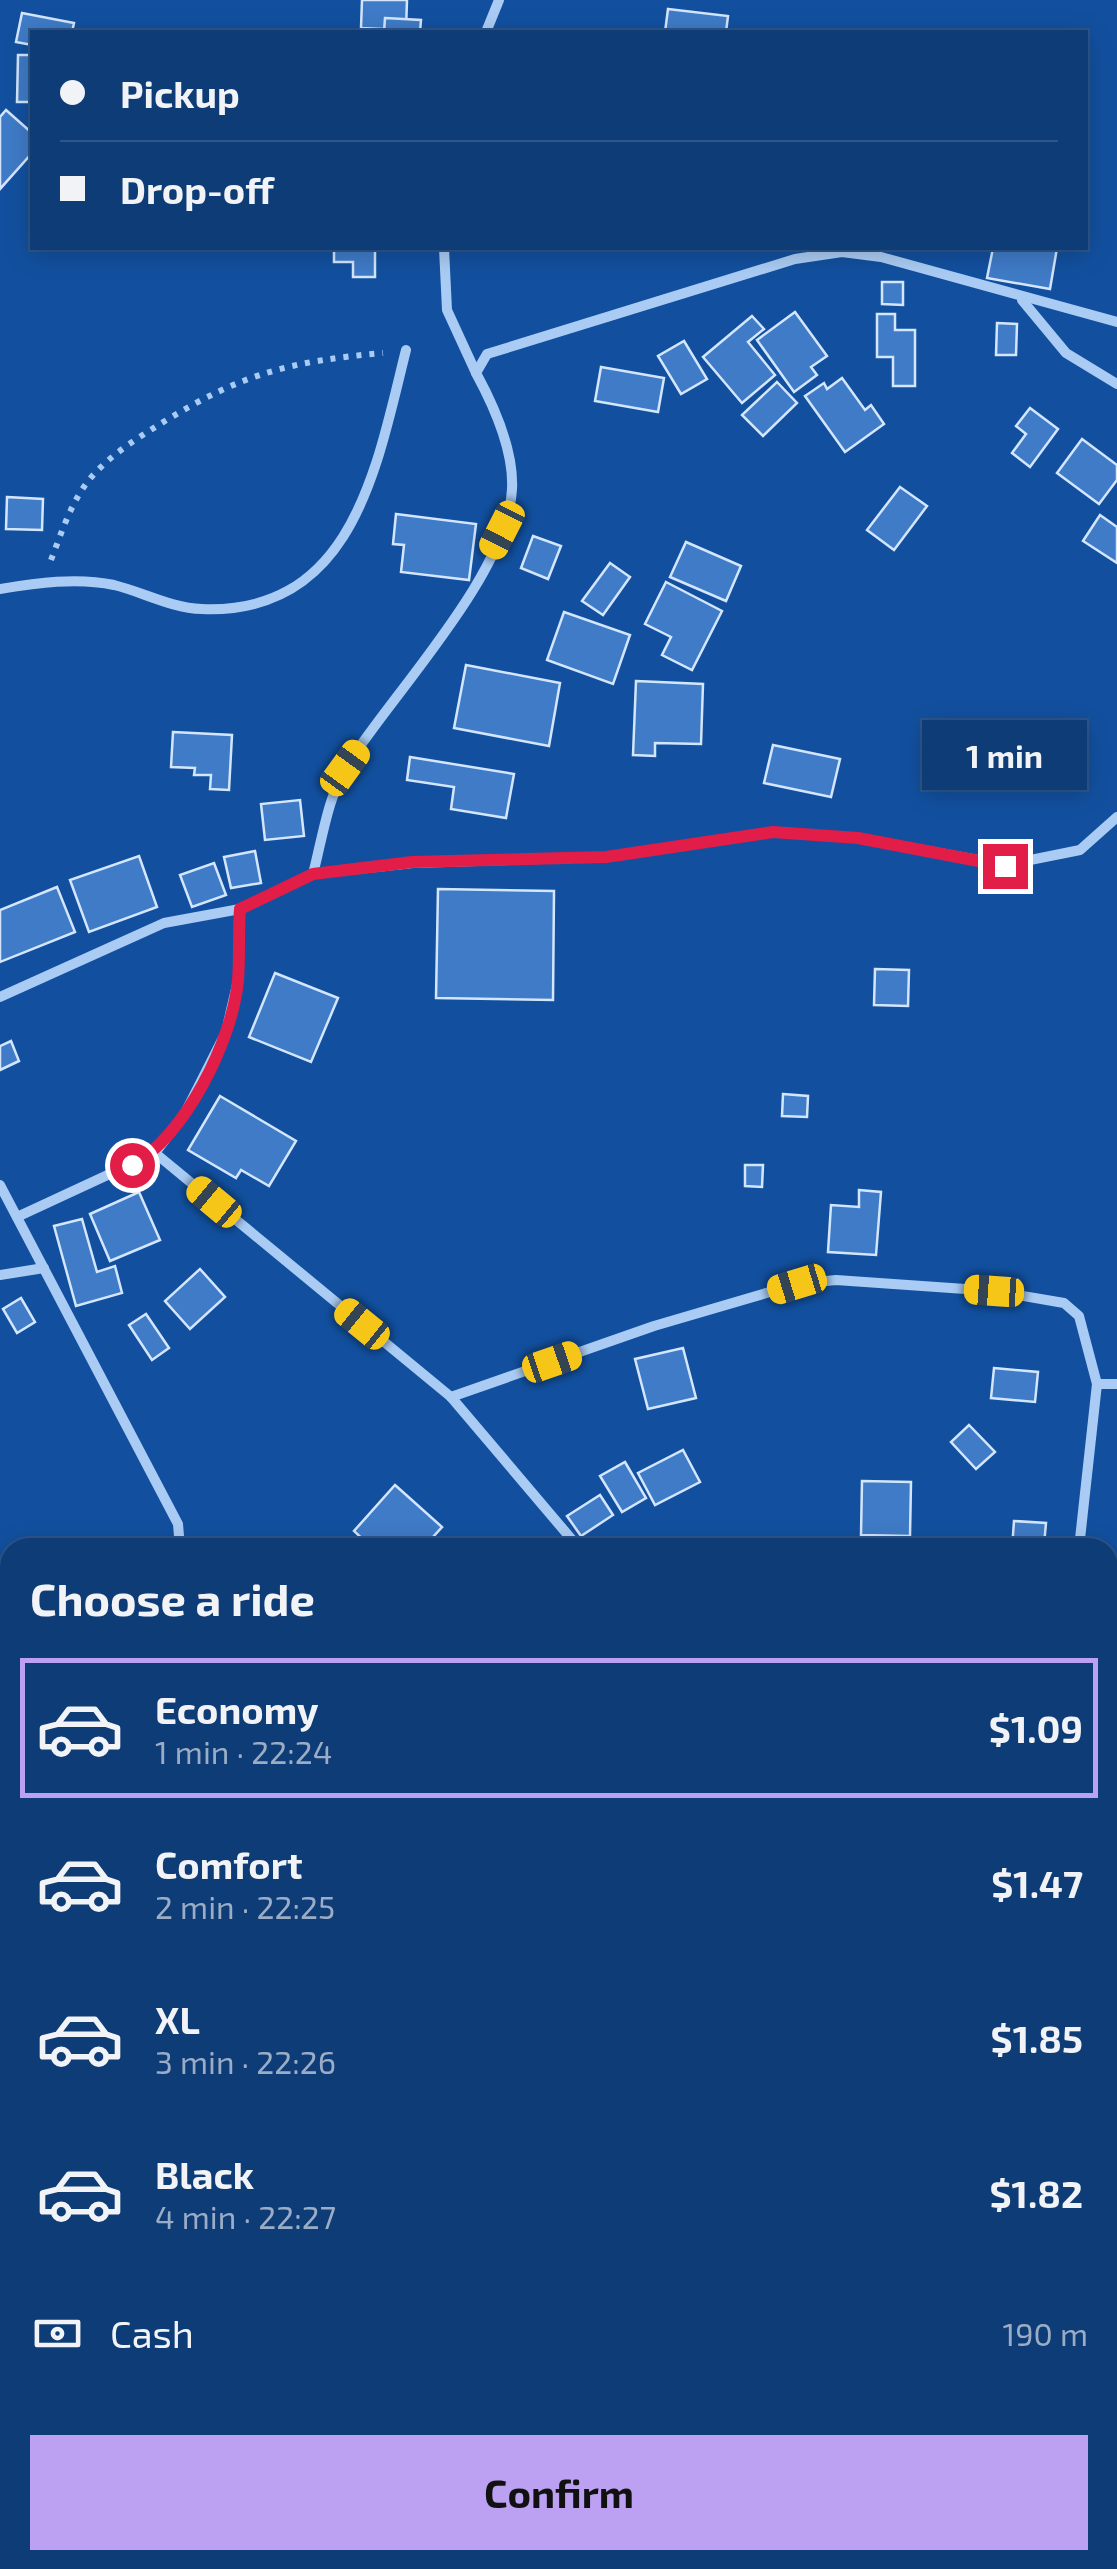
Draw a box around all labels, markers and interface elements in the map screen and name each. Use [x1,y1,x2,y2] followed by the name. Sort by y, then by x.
[120,70,240,116] text: Pickup
[120,166,274,212] text: Drop-off
[475,496,529,564] car
[922,721,1088,791] callout: 1 min
[315,735,375,801] car
[966,736,1043,774] text: 1 min
[983,844,1028,889] route end
[110,1143,155,1188] route start
[181,1171,247,1233] car
[764,1261,830,1307] car
[963,1274,1025,1308] car
[329,1293,395,1355] car
[519,1338,585,1386] car
[30,1571,315,1625] text: Choose a ride
[35,1683,125,1773] icon: car
[155,1686,319,1732] text: Economy
[989,1705,1083,1751] text: $1.09
[155,1732,332,1770] text: 1 min · 22:24
[35,1838,125,1928] icon: car
[155,1841,303,1887] text: Comfort
[991,1860,1083,1906] text: $1.47
[155,1887,335,1925] text: 2 min · 22:25
[35,1993,125,2083] icon: car
[155,1996,200,2042] text: XL
[991,2015,1083,2061] text: $1.85
[155,2042,336,2080] text: 3 min · 22:26
[35,2148,125,2238] icon: car
[155,2151,254,2197] text: Black
[990,2170,1083,2216] text: $1.82
[155,2197,336,2235] text: 4 min · 22:27
[30,2306,85,2361] icon: cash
[110,2310,194,2356] text: Cash
[1002,2314,1088,2352] text: 190 m
[30,2435,1088,2550] button: Confirm

